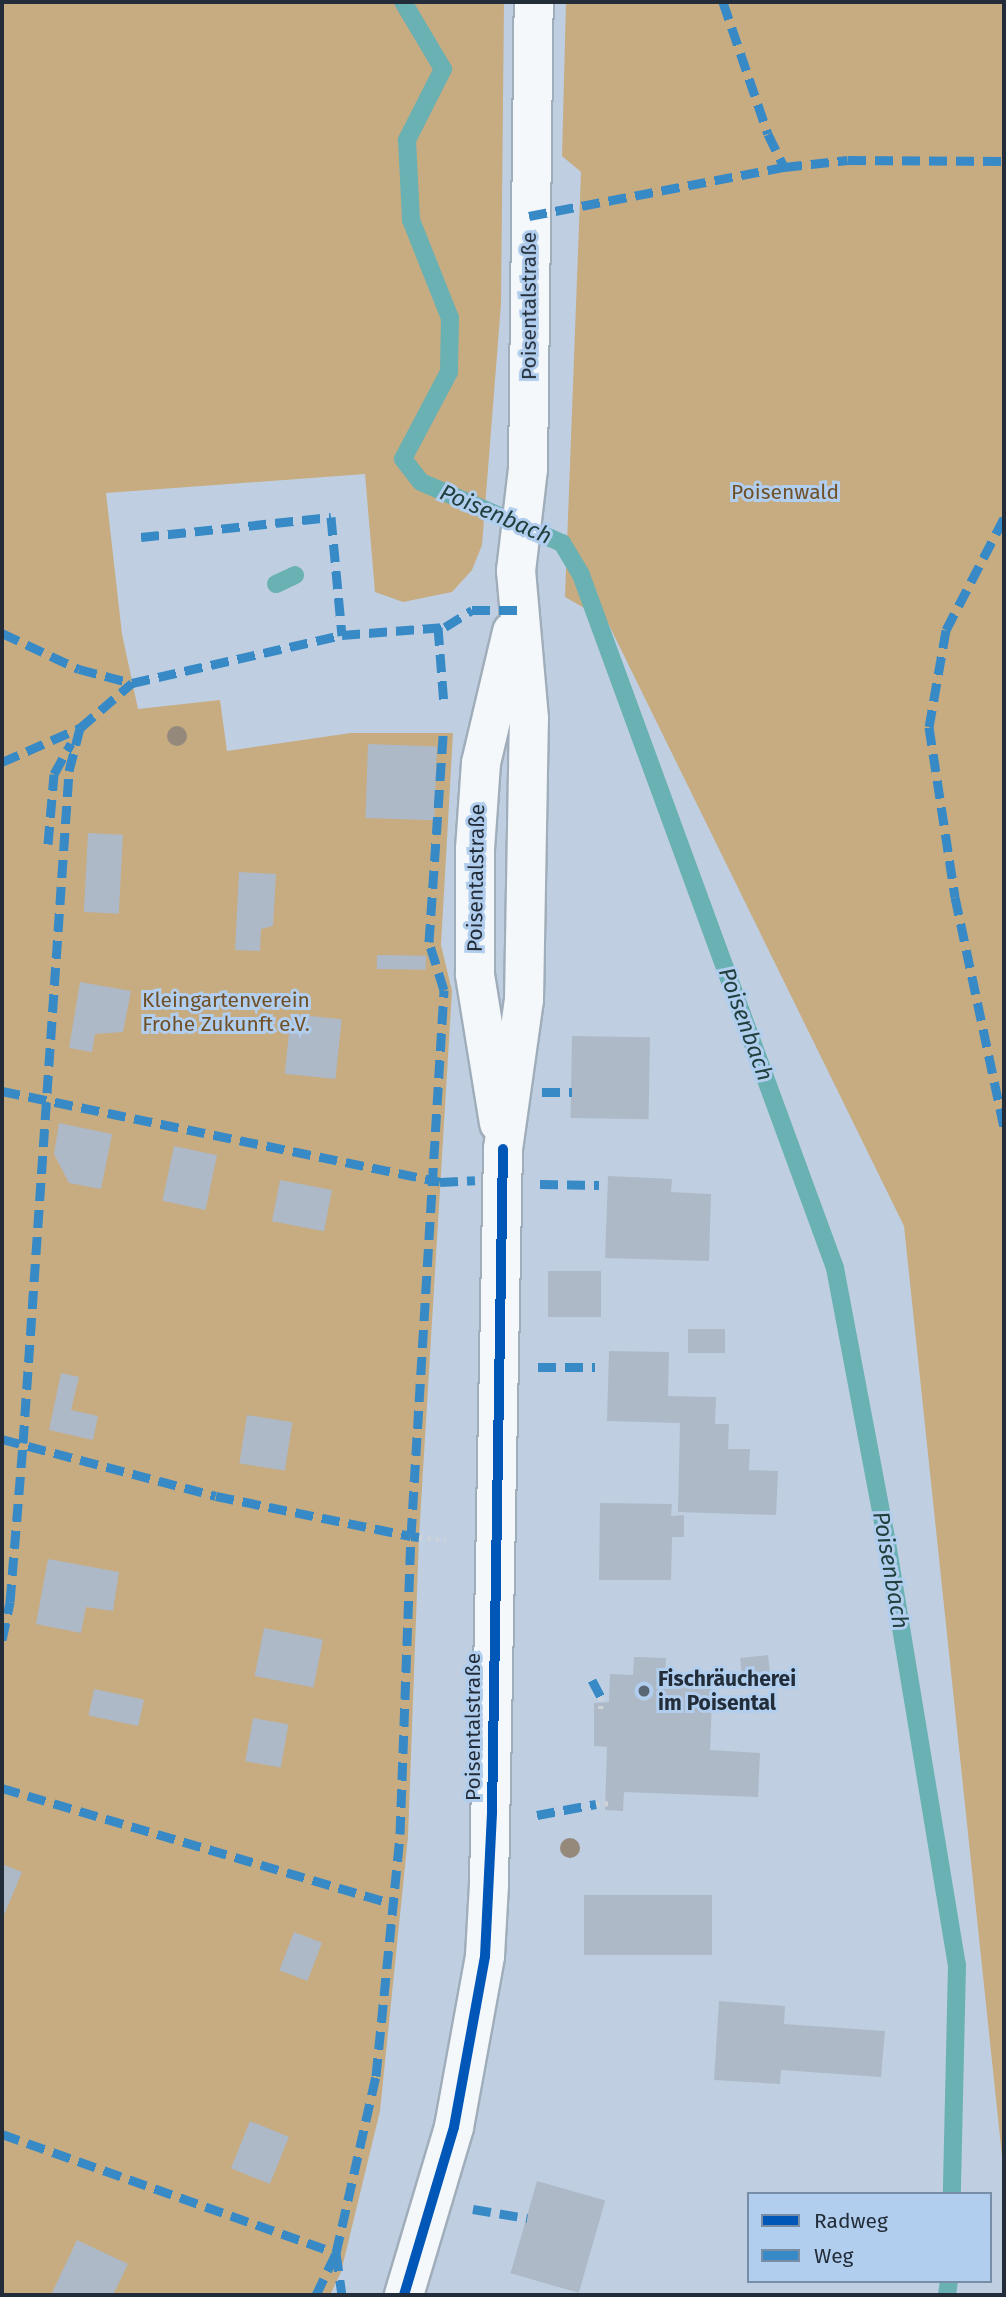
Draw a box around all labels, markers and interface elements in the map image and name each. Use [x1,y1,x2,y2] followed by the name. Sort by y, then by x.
[516,232,542,380] street label: Poisentalstraße
[436,478,556,550] water label: Poisenbach
[731,479,839,505] park label: Poisenwald
[462,804,490,952] street label: Poisentalstraße
[713,964,779,1084] water label: Poisenbach
[142,987,310,1037] park label: Kleingartenverein Frohe Zukunft e.V.
[867,1509,915,1631] water label: Poisenbach
[460,1653,486,1801] street label: Poisentalstraße
[658,1666,796,1716] place label: Fischräucherei im Poisental
[636,1683,652,1699] marker: Fischräucherei im Poisental
[747,2192,992,2283] legend
[814,2208,888,2234] text: Radweg
[814,2243,854,2269] text: Weg

